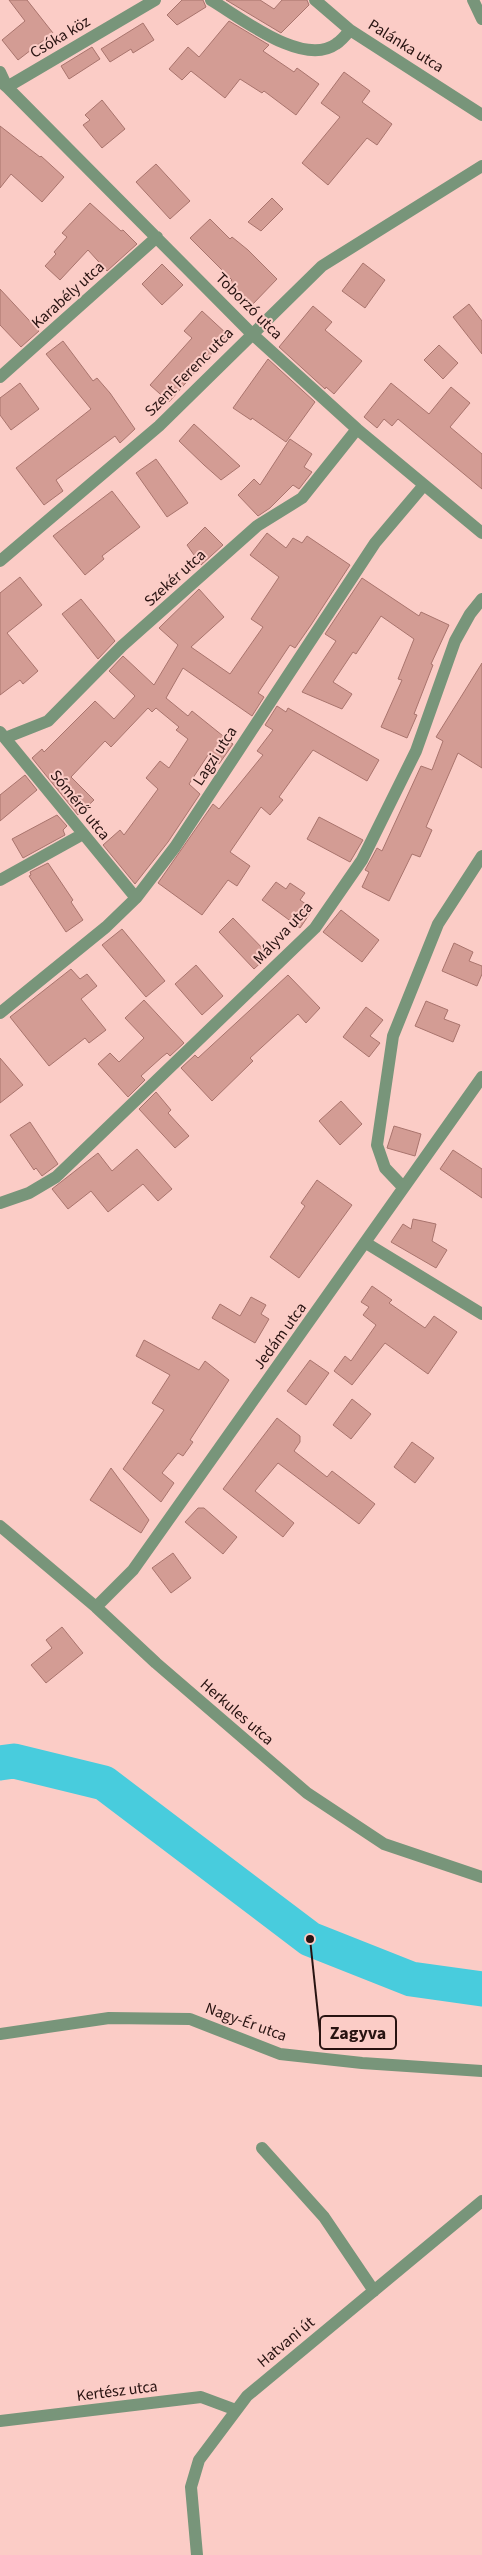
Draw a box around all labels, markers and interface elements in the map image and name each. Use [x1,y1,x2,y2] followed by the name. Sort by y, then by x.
[26,10,94,64] street label: Csóka köz
[364,14,448,78] street label: Palánka utca
[27,256,109,334] street label: Karabély utca
[211,268,287,344] street label: Toborzó utca
[140,323,238,421] street label: Szent Ferenc utca
[139,544,211,612] street label: Szekér utca
[188,722,242,790] street label: Lagzi utca
[45,765,115,845] street label: Sómérő utca
[248,897,318,969] street label: Mályva utca
[248,1298,312,1374] street label: Jedám utca
[195,1674,279,1750] street label: Herkules utca
[202,1997,290,2047] street label: Nagy-Ér utca
[320,2016,396,2049] callout: Zagyva
[330,2021,386,2046] text: Zagyva
[253,2311,320,2373] street label: Hatvani út
[75,2375,159,2407] street label: Kertész utca

